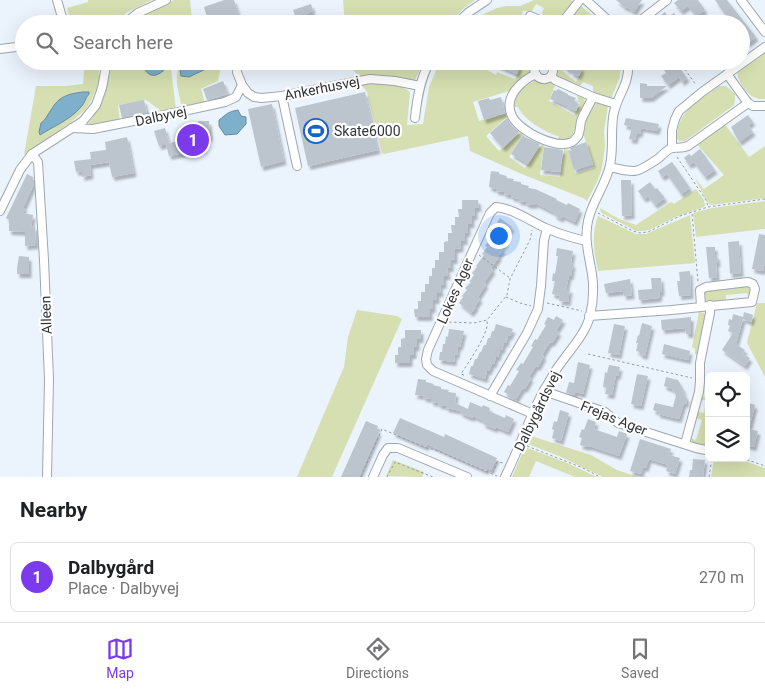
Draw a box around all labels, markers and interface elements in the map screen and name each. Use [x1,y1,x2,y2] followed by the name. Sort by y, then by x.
[15,15,750,70] search box
[33,29,61,57] icon: search
[73,31,173,54] text: Search here
[283,73,361,103] street label: Ankerhusvej
[134,103,188,129] street label: Dalbyvej
[303,118,329,144] sports icon: Skate6000
[177,121,209,159] pin: 1
[334,123,401,139] place label: Skate6000
[486,223,512,249] your location
[434,256,477,326] street label: Lokes Ager
[37,295,55,335] street label: Alleen
[511,368,563,454] street label: Dalbygårdsvej
[705,372,750,462] map controls
[705,372,750,417] button: locate
[578,397,650,439] street label: Frejas Ager
[705,417,750,462] button: layers
[20,498,87,522] text: Nearby
[68,556,154,579] text: Dalbygård
[32,568,42,587] text: 1
[699,568,744,587] text: 270 m
[68,579,179,598] text: Place · Dalbyvej
[106,635,134,681] tab: Map
[346,635,409,681] tab: Directions
[621,635,659,681] tab: Saved

